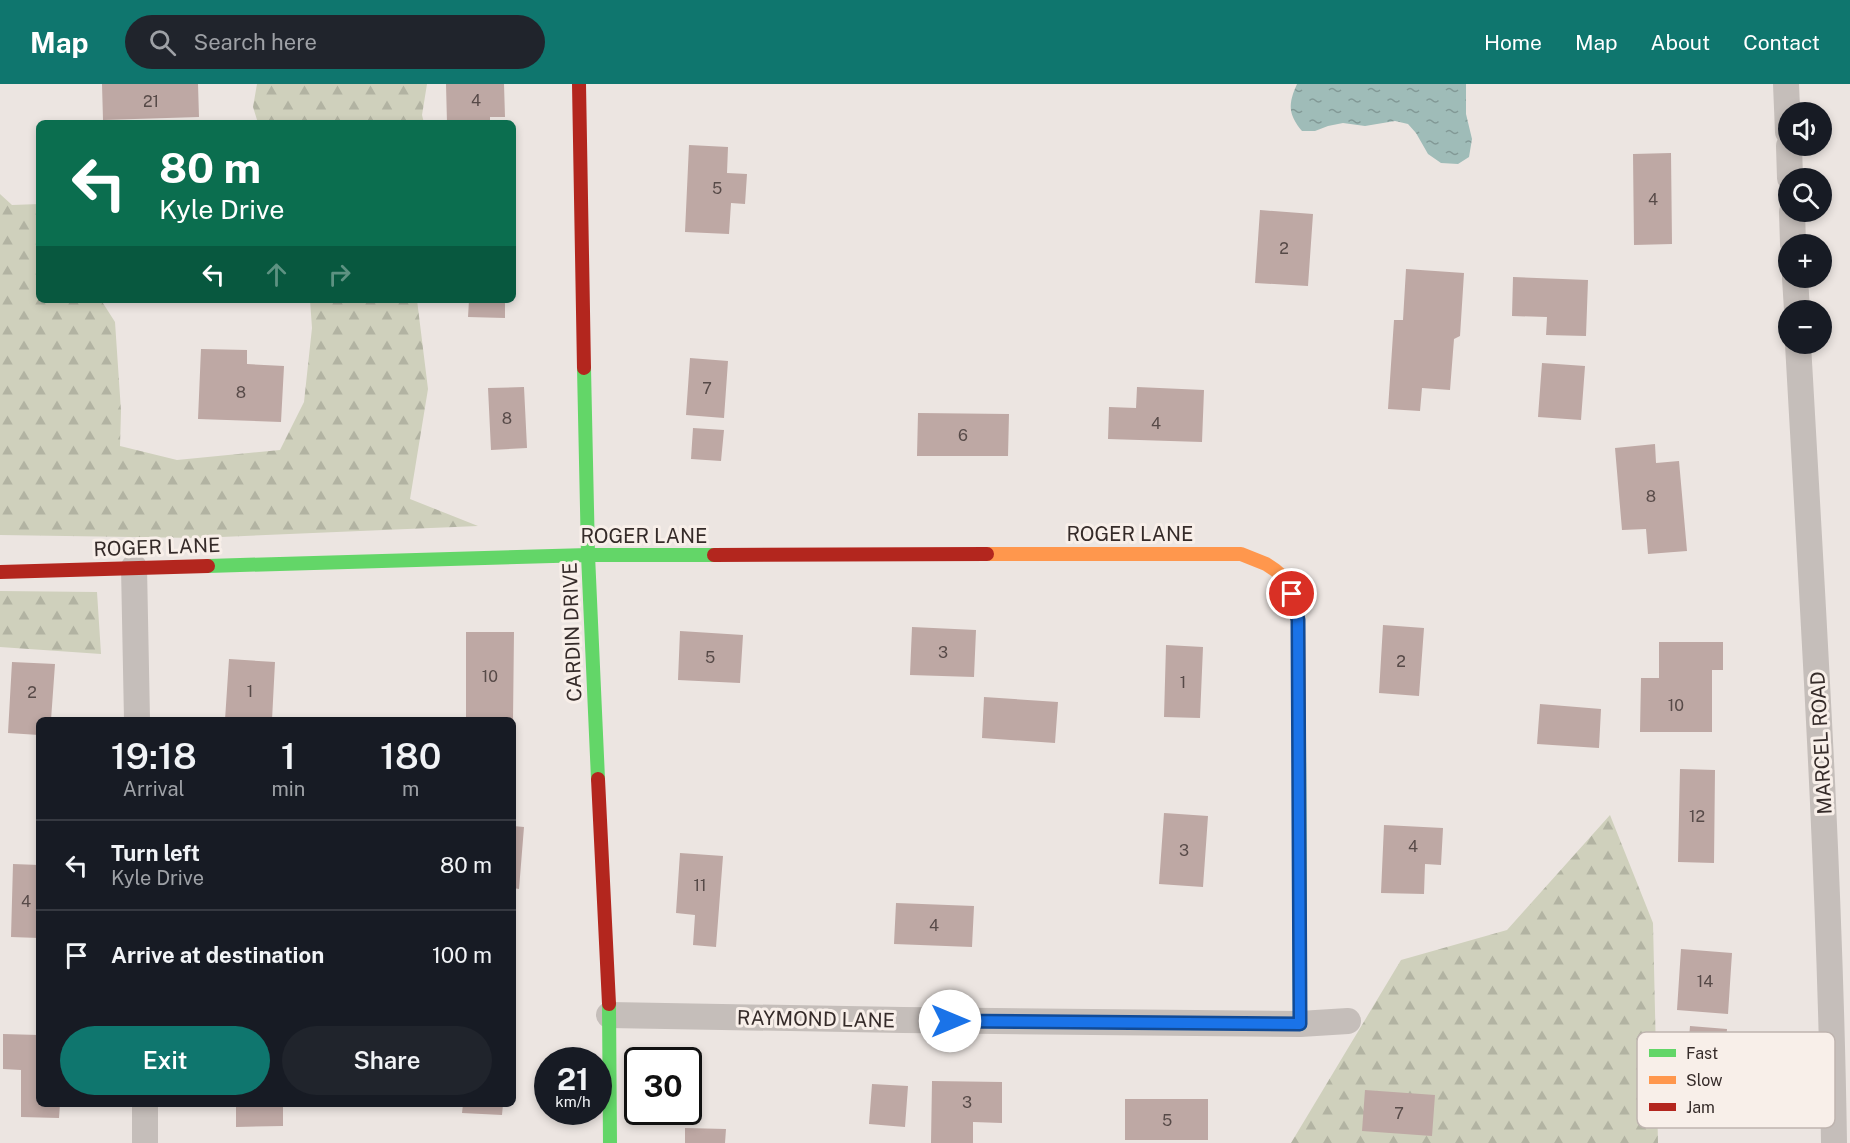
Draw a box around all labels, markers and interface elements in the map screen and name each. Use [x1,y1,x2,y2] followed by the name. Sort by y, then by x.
[125,15,545,69] search box
[30,26,89,59] text: Map
[146,26,179,59] icon: search
[194,29,317,55] text: Search here
[1484,30,1542,55] text: Home
[1575,30,1618,55] text: Map
[1651,30,1710,55] text: About
[1743,30,1820,55] text: Contact
[471,91,481,110] house number: 4
[143,92,159,111] house number: 21
[1778,102,1832,354] map controls
[1778,102,1832,156] button: sound
[159,143,261,192] text: 80 m
[60,144,138,222] icon: left
[1778,168,1832,222] button: search
[712,179,722,198] house number: 5
[1648,190,1658,209] house number: 4
[159,193,285,225] text: Kyle Drive
[1778,234,1832,288] button: +
[1279,239,1289,258] house number: 2
[197,258,230,291] icon: left
[260,258,293,291] icon: ahead
[323,258,356,291] icon: right
[1778,300,1832,354] button: −
[702,379,712,398] house number: 7
[236,383,246,402] house number: 8
[502,409,512,428] house number: 8
[1151,414,1161,433] house number: 4
[958,426,968,445] house number: 6
[1646,487,1656,506] house number: 8
[1066,522,1194,546] street label: ROGER LANE
[580,524,708,548] street label: ROGER LANE
[93,533,221,561] street label: ROGER LANE
[558,562,586,702] street label: CARDIN DRIVE
[1266,568,1317,619] pin
[1275,577,1308,610] icon: arrive
[938,643,948,662] house number: 3
[705,648,715,667] house number: 5
[1396,652,1406,671] house number: 2
[482,667,498,686] house number: 10
[1805,671,1837,815] street label: MARCEL ROAD
[1180,673,1186,692] house number: 1
[247,682,253,701] house number: 1
[27,683,37,702] house number: 2
[1668,696,1684,715] house number: 10
[111,735,197,777] text: 19:18
[281,735,296,777] text: 1
[380,735,441,777] text: 180
[123,777,185,801] text: Arrival
[271,777,305,801] text: min
[402,777,419,801] text: m
[1689,807,1705,826] house number: 12
[1408,837,1418,856] house number: 4
[111,840,200,866] text: Turn left
[1179,841,1189,860] house number: 3
[60,849,93,882] icon: left
[440,852,492,878] text: 80 m
[111,866,204,890] text: Kyle Drive
[693,876,707,895] house number: 11
[21,892,31,911] house number: 4
[929,916,939,935] house number: 4
[60,939,93,972] icon: arrive
[111,942,324,968] text: Arrive at destination
[432,942,492,968] text: 100 m
[1697,972,1713,991] house number: 14
[918,989,982,1053] position arrow
[737,1006,895,1032] street label: RAYMOND LANE
[60,1026,270,1095] button: Exit
[282,1026,492,1095] button: Share
[1637,1032,1835,1128] legend
[1686,1044,1718,1063] text: Fast
[624,1047,702,1125] speed limit sign: 30
[557,1061,589,1097] text: 21
[1686,1071,1723,1090] text: Slow
[555,1093,591,1110] text: km/h
[962,1093,972,1112] house number: 3
[1686,1098,1715,1117] text: Jam
[1394,1104,1404,1123] house number: 7
[1162,1111,1172,1130] house number: 5

